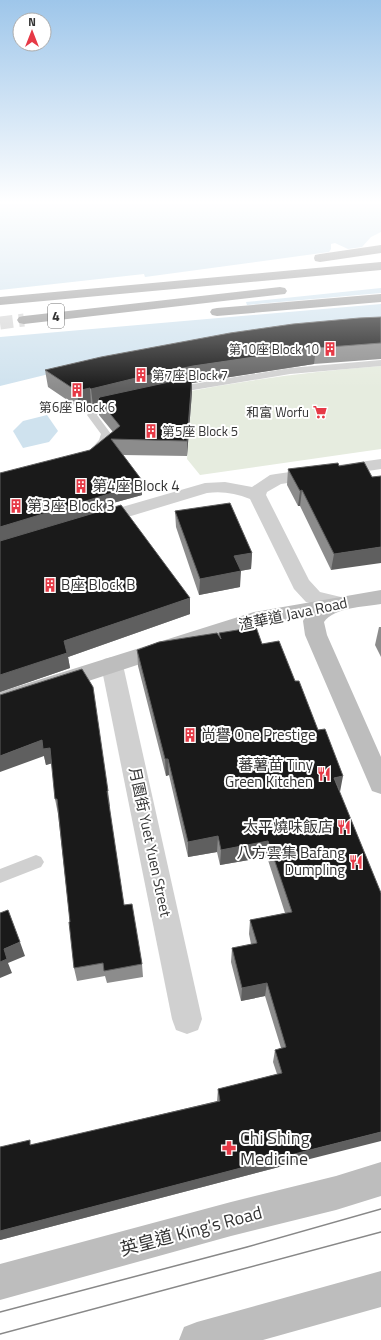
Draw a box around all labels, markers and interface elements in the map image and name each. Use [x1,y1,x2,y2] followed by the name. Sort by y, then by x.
[12,12,52,52] north arrow
[28,14,36,30] text: N
[48,304,64,328] road number: 4
[228,339,319,359] place label: 第10座 Block 10
[322,341,338,357] building icon: 第10座 Block 10
[152,365,228,385] place label: 第7座 Block 7
[133,367,149,383] building icon: 第7座 Block 7
[69,382,85,398] building icon: 第6座 Block 6
[39,397,115,417] place label: 第6座 Block 6
[246,402,309,422] place label: 和富 Worfu
[312,404,328,420] supermarket icon: 和富 Worfu
[162,421,238,441] place label: 第5座 Block 5
[143,423,159,439] building icon: 第5座 Block 5
[92,474,180,497] place label: 第4座 Block 4
[73,478,89,494] building icon: 第4座 Block 4
[27,494,115,517] place label: 第3座 Block 3
[8,498,24,514] building icon: 第3座 Block 3
[61,573,135,596] place label: B座 Block B
[42,577,58,593] building icon: B座 Block B
[236,591,349,636] street label: 渣華道 Java Road
[201,723,315,746] place label: 尚譽 One Prestige
[182,727,198,743] building icon: 尚譽 One Prestige
[225,753,313,793] place label: 蕃薯苗 Tiny Green Kitchen
[123,765,178,919] street label: 月園街 Yuet Yuen Street
[316,766,332,782] restaurant icon: 蕃薯苗 Tiny Green Kitchen
[243,815,333,838] place label: 太平燒味飯店
[336,819,352,835] restaurant icon: 太平燒味飯店
[237,841,345,881] place label: 八方雲集 Bafang Dumpling
[348,854,364,870] restaurant icon: 八方雲集 Bafang Dumpling
[240,1124,310,1172] place label: Chi Shing Medicine
[221,1140,237,1156] pharmacy icon: Chi Shing Medicine
[117,1199,265,1262] street label: 英皇道 King's Road

